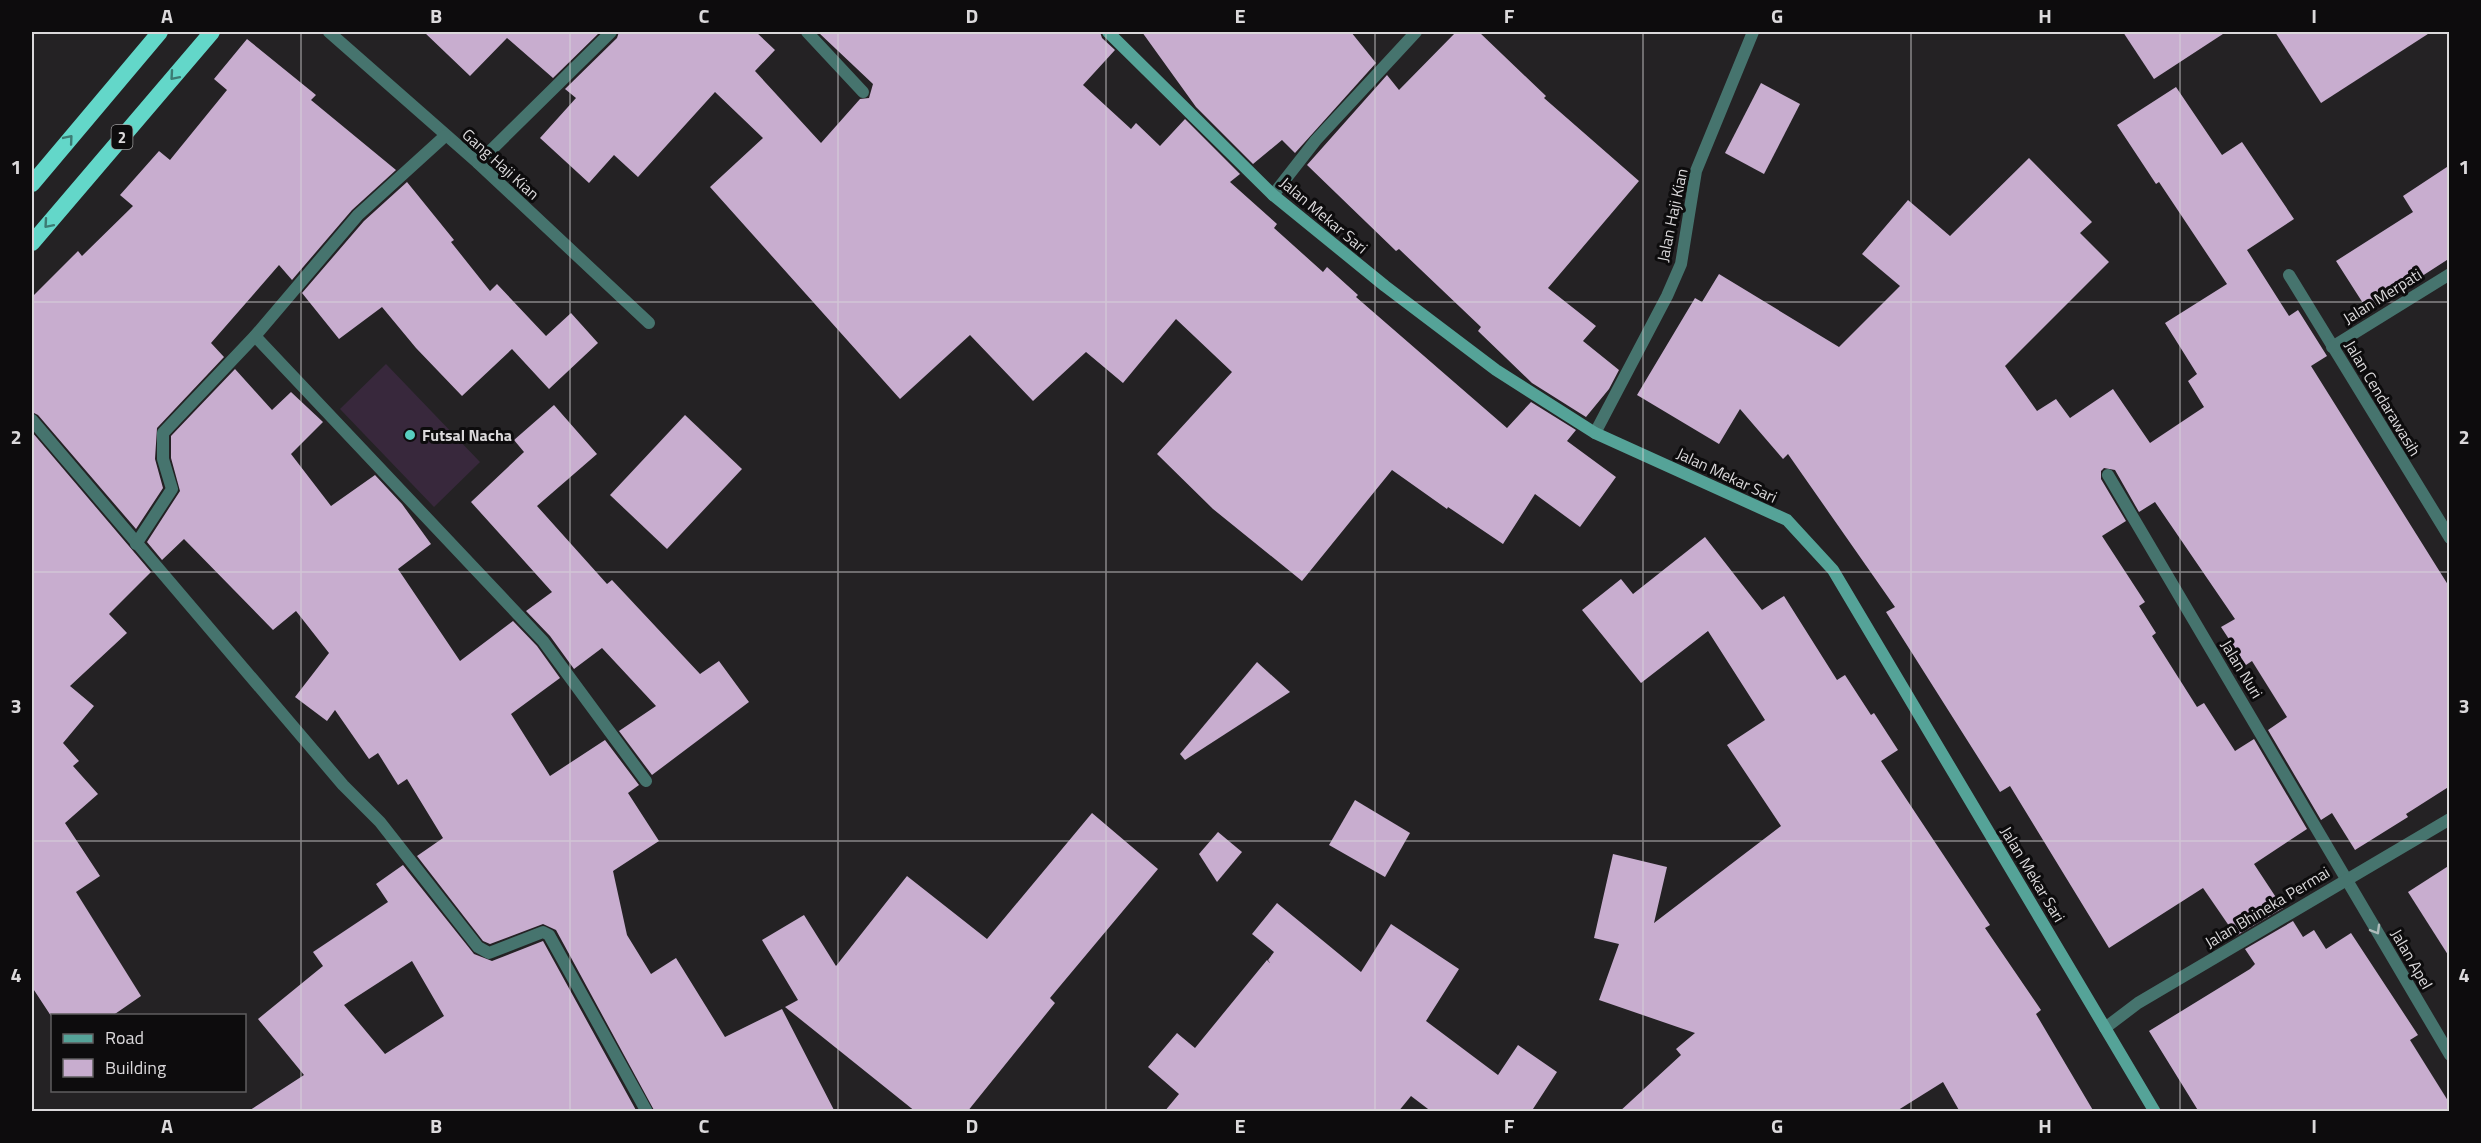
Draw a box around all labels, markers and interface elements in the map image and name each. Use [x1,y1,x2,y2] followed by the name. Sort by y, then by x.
[161,0,173,31] text: A
[430,0,442,31] text: B
[699,0,710,31] text: C
[966,0,978,31] text: D
[1234,0,1246,31] text: E
[1504,0,1515,31] text: F
[1771,0,1783,31] text: G
[2038,0,2052,31] text: H
[2311,0,2317,31] text: I
[170,69,181,80] one-way arrow
[457,123,545,205] street label: Gang Haji Kian
[112,125,132,149] road number: 2
[62,135,73,146] one-way arrow
[10,151,22,182] text: 1
[2458,151,2470,182] text: 1
[1650,166,1694,264] street label: Jalan Haji Kian
[1275,171,1373,259] street label: Jalan Mekar Sari
[44,217,55,228] one-way arrow
[2338,262,2426,330] street label: Jalan Merpati
[2339,336,2427,460] street label: Jalan Cendarawasih
[10,421,22,452] text: 2
[2458,421,2470,452] text: 2
[422,423,512,447] place label: Futsal Nacha
[403,428,417,442] marker: Futsal Nacha
[1673,441,1781,509] street label: Jalan Mekar Sari
[2215,635,2269,703] street label: Jalan Nuri
[10,690,22,721] text: 3
[2458,690,2470,721] text: 3
[1995,821,2071,927] street label: Jalan Mekar Sari
[2200,860,2334,954] street label: Jalan Bhineka Permai
[2369,924,2381,934] one-way arrow
[2385,924,2439,994] street label: Jalan Apel
[10,959,22,990] text: 4
[2458,959,2470,990] text: 4
[51,1014,246,1092] legend
[105,1024,144,1051] text: Road
[105,1054,166,1081] text: Building
[161,1110,173,1141] text: A
[430,1110,442,1141] text: B
[699,1110,710,1141] text: C
[966,1110,978,1141] text: D
[1234,1110,1246,1141] text: E
[1504,1110,1515,1141] text: F
[1771,1110,1783,1141] text: G
[2038,1110,2052,1141] text: H
[2311,1110,2317,1141] text: I

